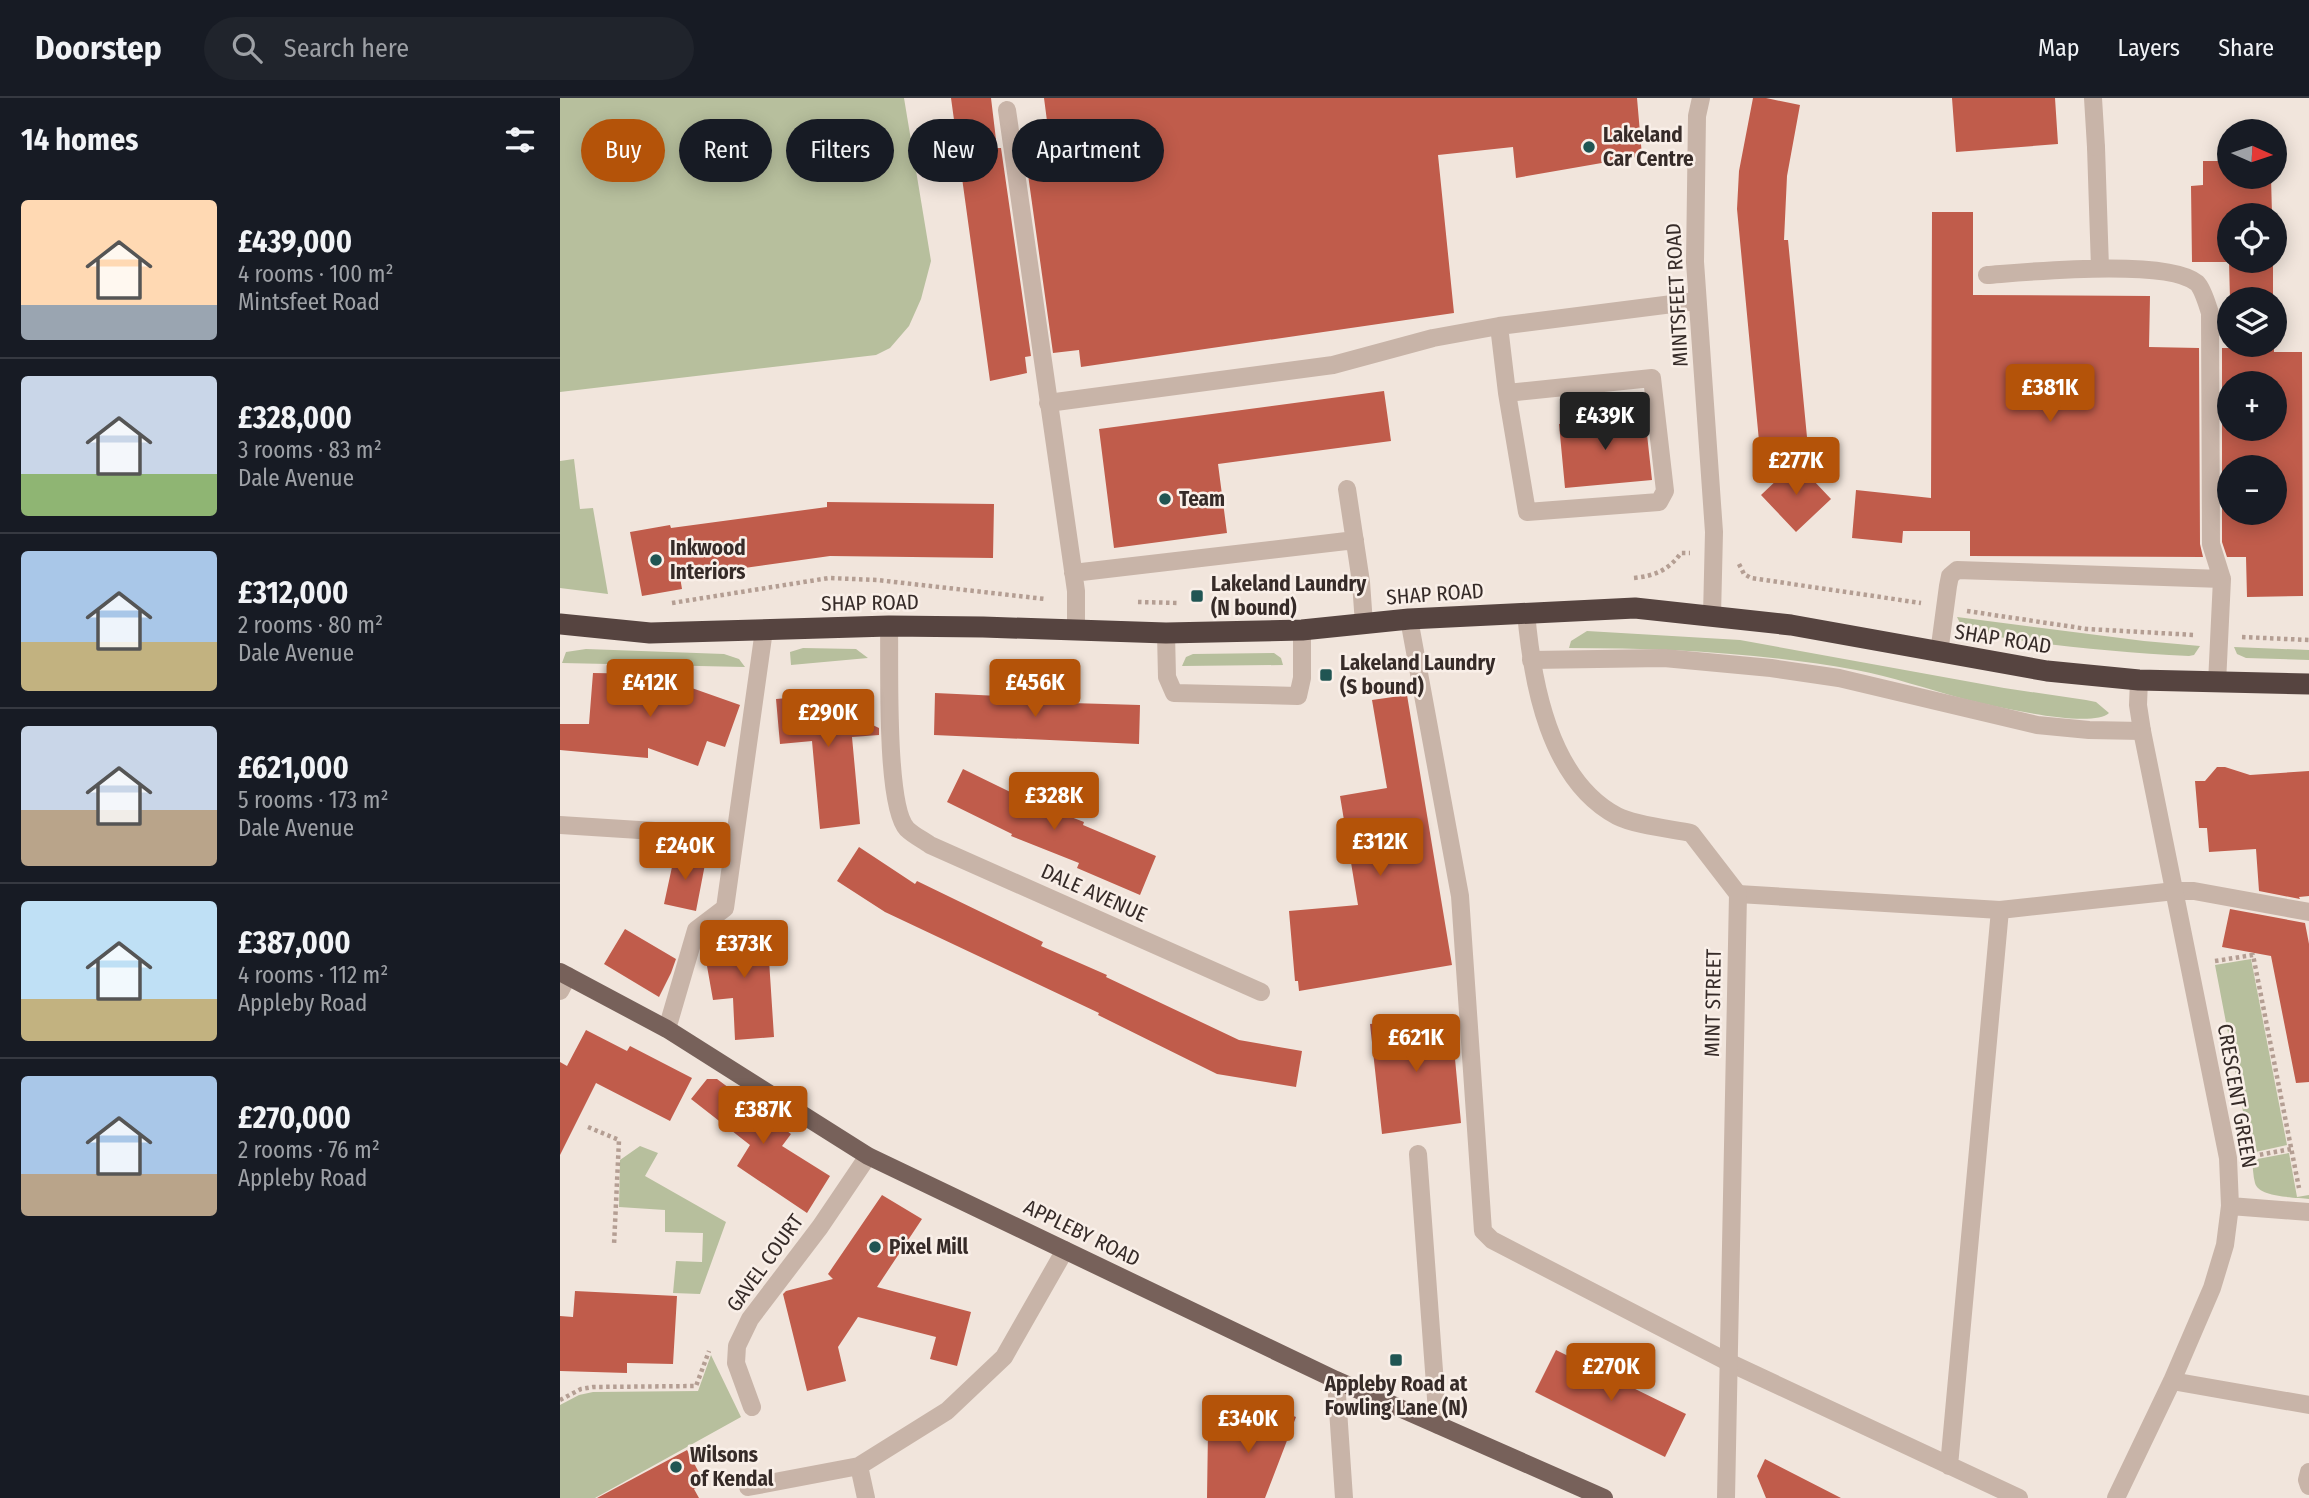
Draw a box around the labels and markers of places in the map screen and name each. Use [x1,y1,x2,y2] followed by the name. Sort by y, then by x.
[1603,122,1694,172] place label: Lakeland Car Centre
[1581,139,1597,155] marker: Lakeland Car Centre
[2001,364,2099,424] pin: £381K
[1556,392,1654,452] pin: £439K
[1747,438,1845,497] pin: £277K
[1179,486,1225,512] place label: Team
[1157,491,1173,507] marker: Team
[670,535,746,585] place label: Inkwood Interiors
[648,552,664,568] marker: Inkwood Interiors
[1211,571,1367,621] place label: Lakeland Laundry (N bound)
[1189,588,1205,604] marker: Lakeland Laundry (N bound)
[1340,650,1496,700] place label: Lakeland Laundry (S bound)
[601,660,699,719] pin: £412K
[986,660,1084,719] pin: £456K
[1318,667,1334,683] marker: Lakeland Laundry (S bound)
[779,690,877,749] pin: £290K
[1005,772,1103,832] pin: £328K
[1331,818,1429,878] pin: £312K
[636,822,734,882] pin: £240K
[695,920,793,980] pin: £373K
[1367,1014,1465,1074] pin: £621K
[714,1086,812,1146] pin: £387K
[889,1234,968,1260] place label: Pixel Mill
[867,1239,883,1255] marker: Pixel Mill
[1562,1344,1660,1403] pin: £270K
[1388,1352,1404,1368] marker: Appleby Road at Fowling Lane (N)
[1324,1371,1468,1421] place label: Appleby Road at Fowling Lane (N)
[1199,1396,1297,1455] pin: £340K
[690,1442,774,1492] place label: Wilsons of Kendal
[668,1459,684,1475] marker: Wilsons of Kendal

